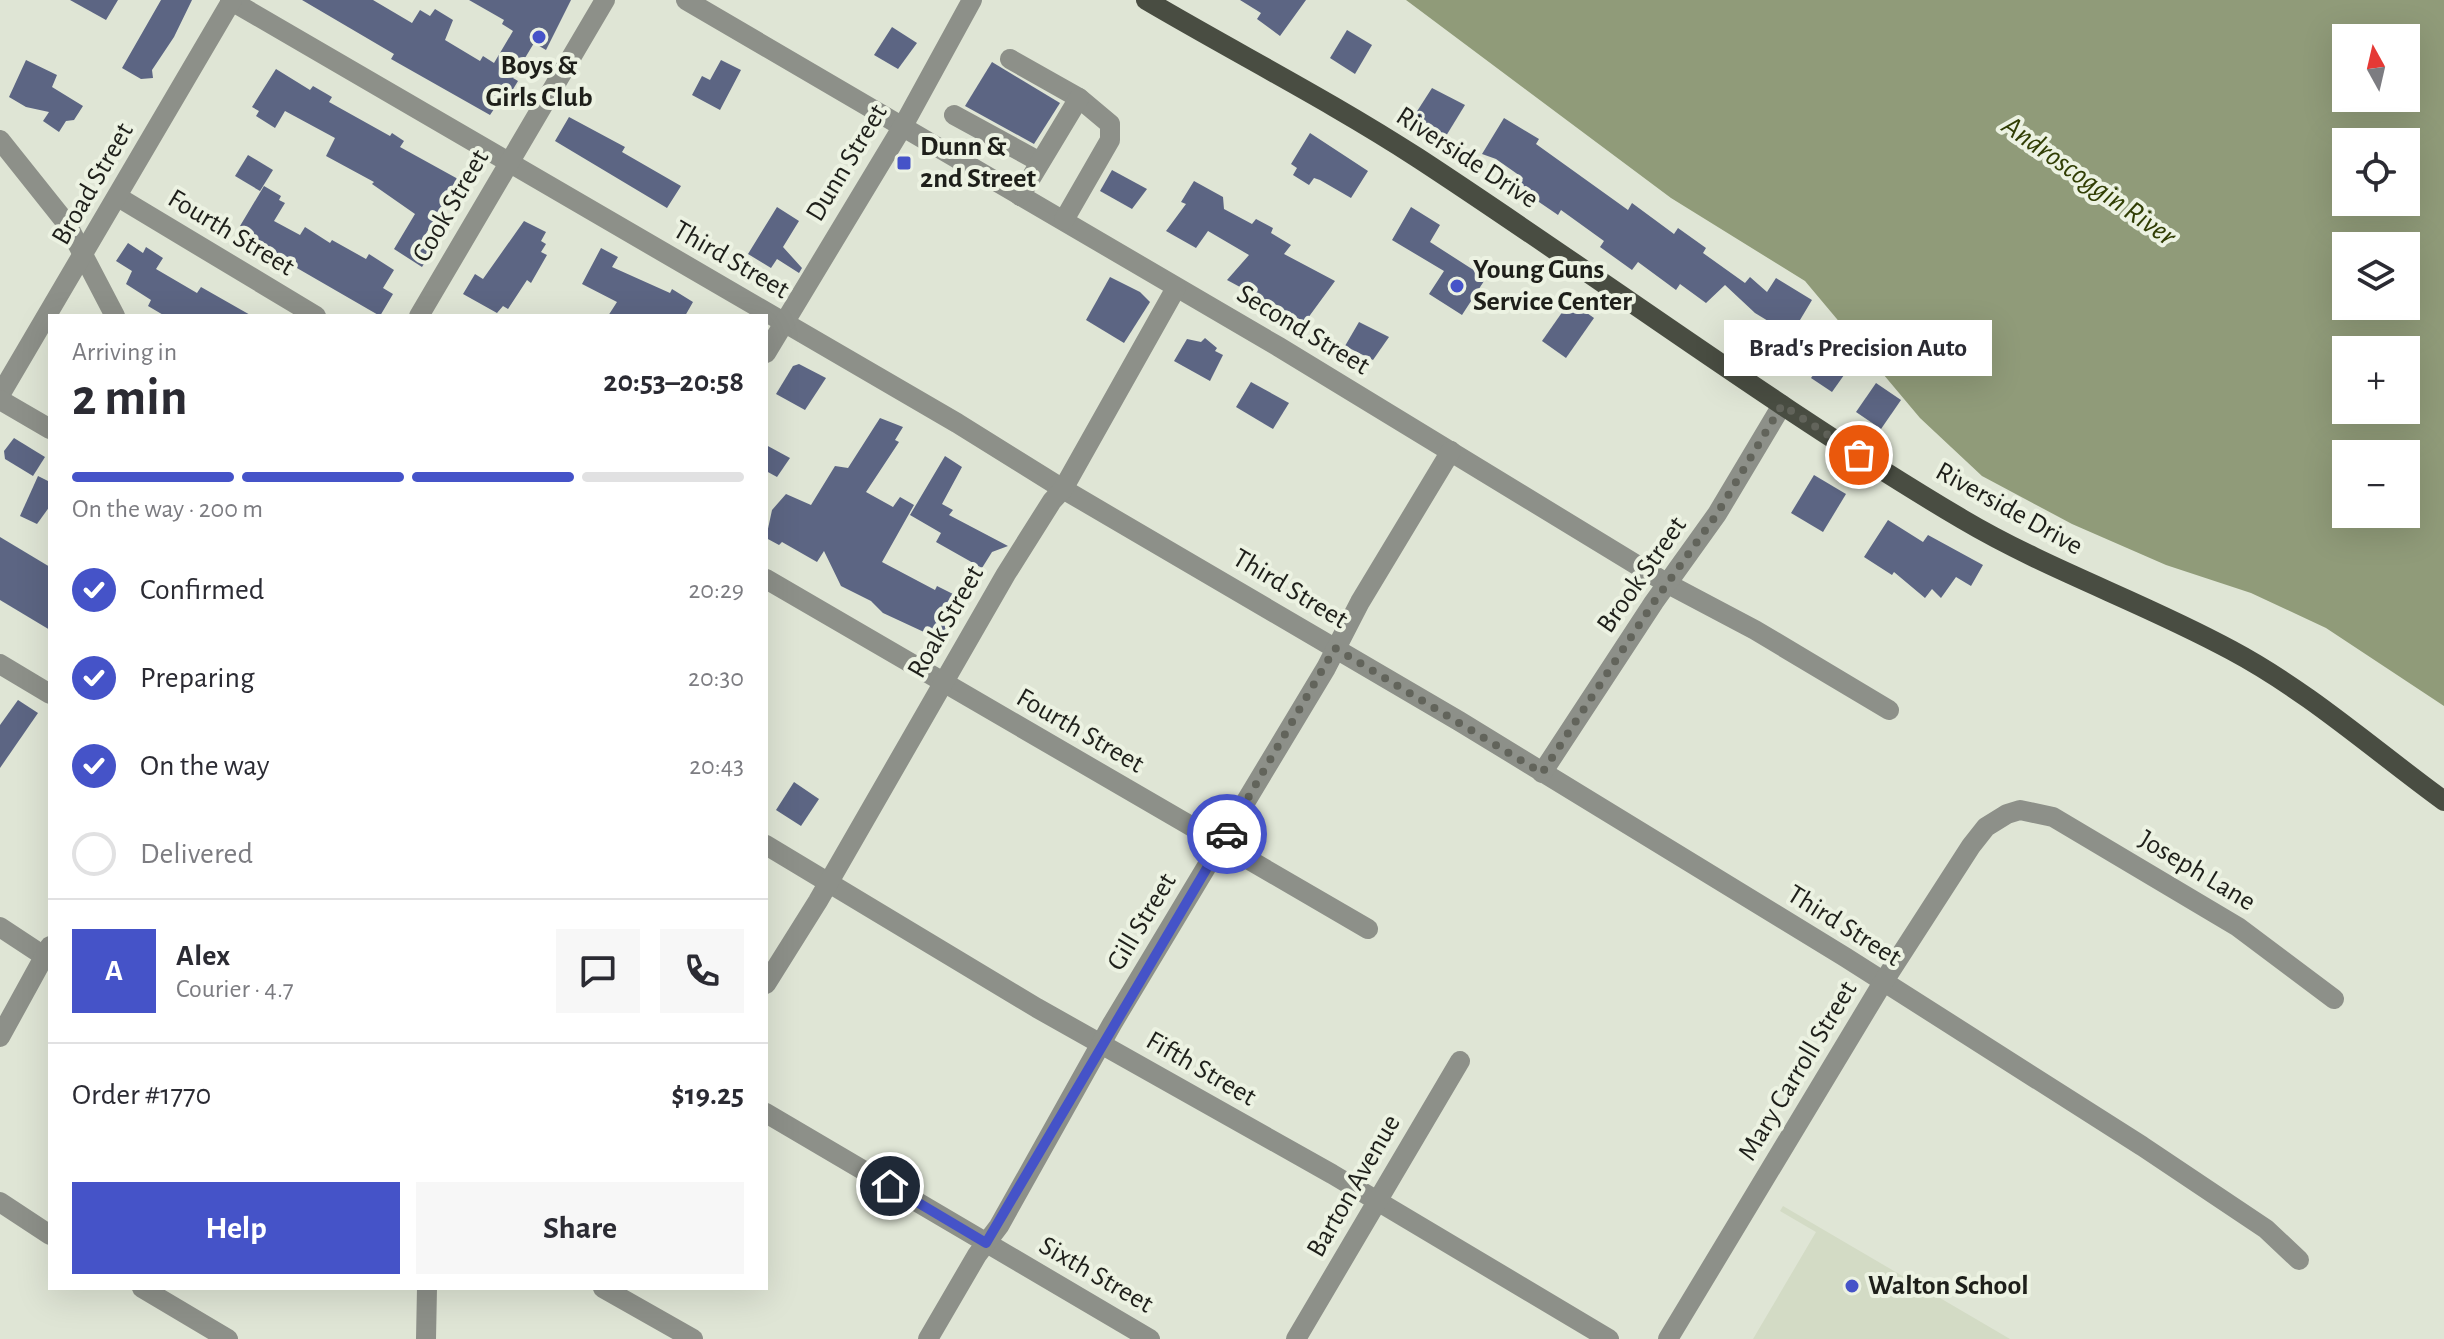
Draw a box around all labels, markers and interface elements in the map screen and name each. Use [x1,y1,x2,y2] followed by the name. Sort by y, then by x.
[2332,24,2420,112] north arrow
[2332,24,2420,528] map controls
[530,28,548,46] marker: Boys & Girls Club
[485,52,593,112] place label: Boys & Girls Club
[801,99,893,226] street label: Dunn Street
[1391,102,1543,214] street label: Riverside Drive
[1996,110,2182,253] water label: Androscoggin River
[47,118,139,250] street label: Broad Street
[2332,128,2420,216] button: locate
[920,133,1037,193] place label: Dunn & 2nd Street
[408,145,494,267] street label: Cook Street
[895,154,913,172] marker: Dunn & 2nd Street
[163,184,299,282] street label: Fourth Street
[668,216,794,304] street label: Third Street
[2332,232,2420,320] button: layers
[1473,256,1632,316] place label: Young Guns Service Center
[1448,277,1466,295] marker: Young Guns Service Center
[1232,280,1374,380] street label: Second Street
[1725,319,1993,375] callout: Brad's Precision Auto
[1749,335,1967,361] text: Brad's Precision Auto
[2332,336,2420,424] button: +
[72,339,177,365] text: Arriving in
[603,367,744,397] text: 20:53–20:58
[72,372,187,424] text: 2 min
[1825,421,1893,489] pin
[1837,433,1881,477] icon: bag
[2332,440,2420,528] button: −
[1931,457,2087,561] street label: Riverside Drive
[72,496,263,522] text: On the way · 200 m
[1592,512,1692,638] street label: Brook Street
[1228,544,1352,634] street label: Third Street
[903,561,989,683] street label: Roak Street
[72,568,116,612] icon: check
[140,575,264,605] text: Confirmed
[688,577,744,603] text: 20:29
[72,656,116,700] icon: check
[140,663,255,693] text: Preparing
[688,665,744,691] text: 20:30
[1012,683,1149,779] street label: Fourth Street
[72,744,116,788] icon: check
[140,751,269,781] text: On the way
[689,753,744,779] text: 20:43
[1187,794,1267,874] courier
[1205,812,1249,856] icon: car
[2134,825,2260,917] street label: Joseph Lane
[140,839,253,869] text: Delivered
[1102,868,1182,975] street label: Gill Street
[1782,880,1906,972] street label: Third Street
[556,929,640,1013] button: chat
[660,929,744,1013] button: phone
[176,941,230,971] text: Alex
[105,956,123,986] text: A
[176,976,294,1002] text: Courier · 4.7
[1734,976,1863,1166] street label: Mary Carroll Street
[1141,1026,1261,1112] street label: Fifth Street
[72,1080,211,1110] text: Order #1770
[671,1080,744,1110] text: $19.25
[1302,1110,1406,1262] street label: Barton Avenue
[856,1152,924,1220] pin
[868,1164,912,1208] icon: home
[72,1182,400,1274] button: Help
[416,1182,744,1274] button: Share
[1034,1231,1158,1319] street label: Sixth Street
[1868,1272,2029,1300] place label: Walton School
[1843,1277,1861,1295] marker: Walton School

